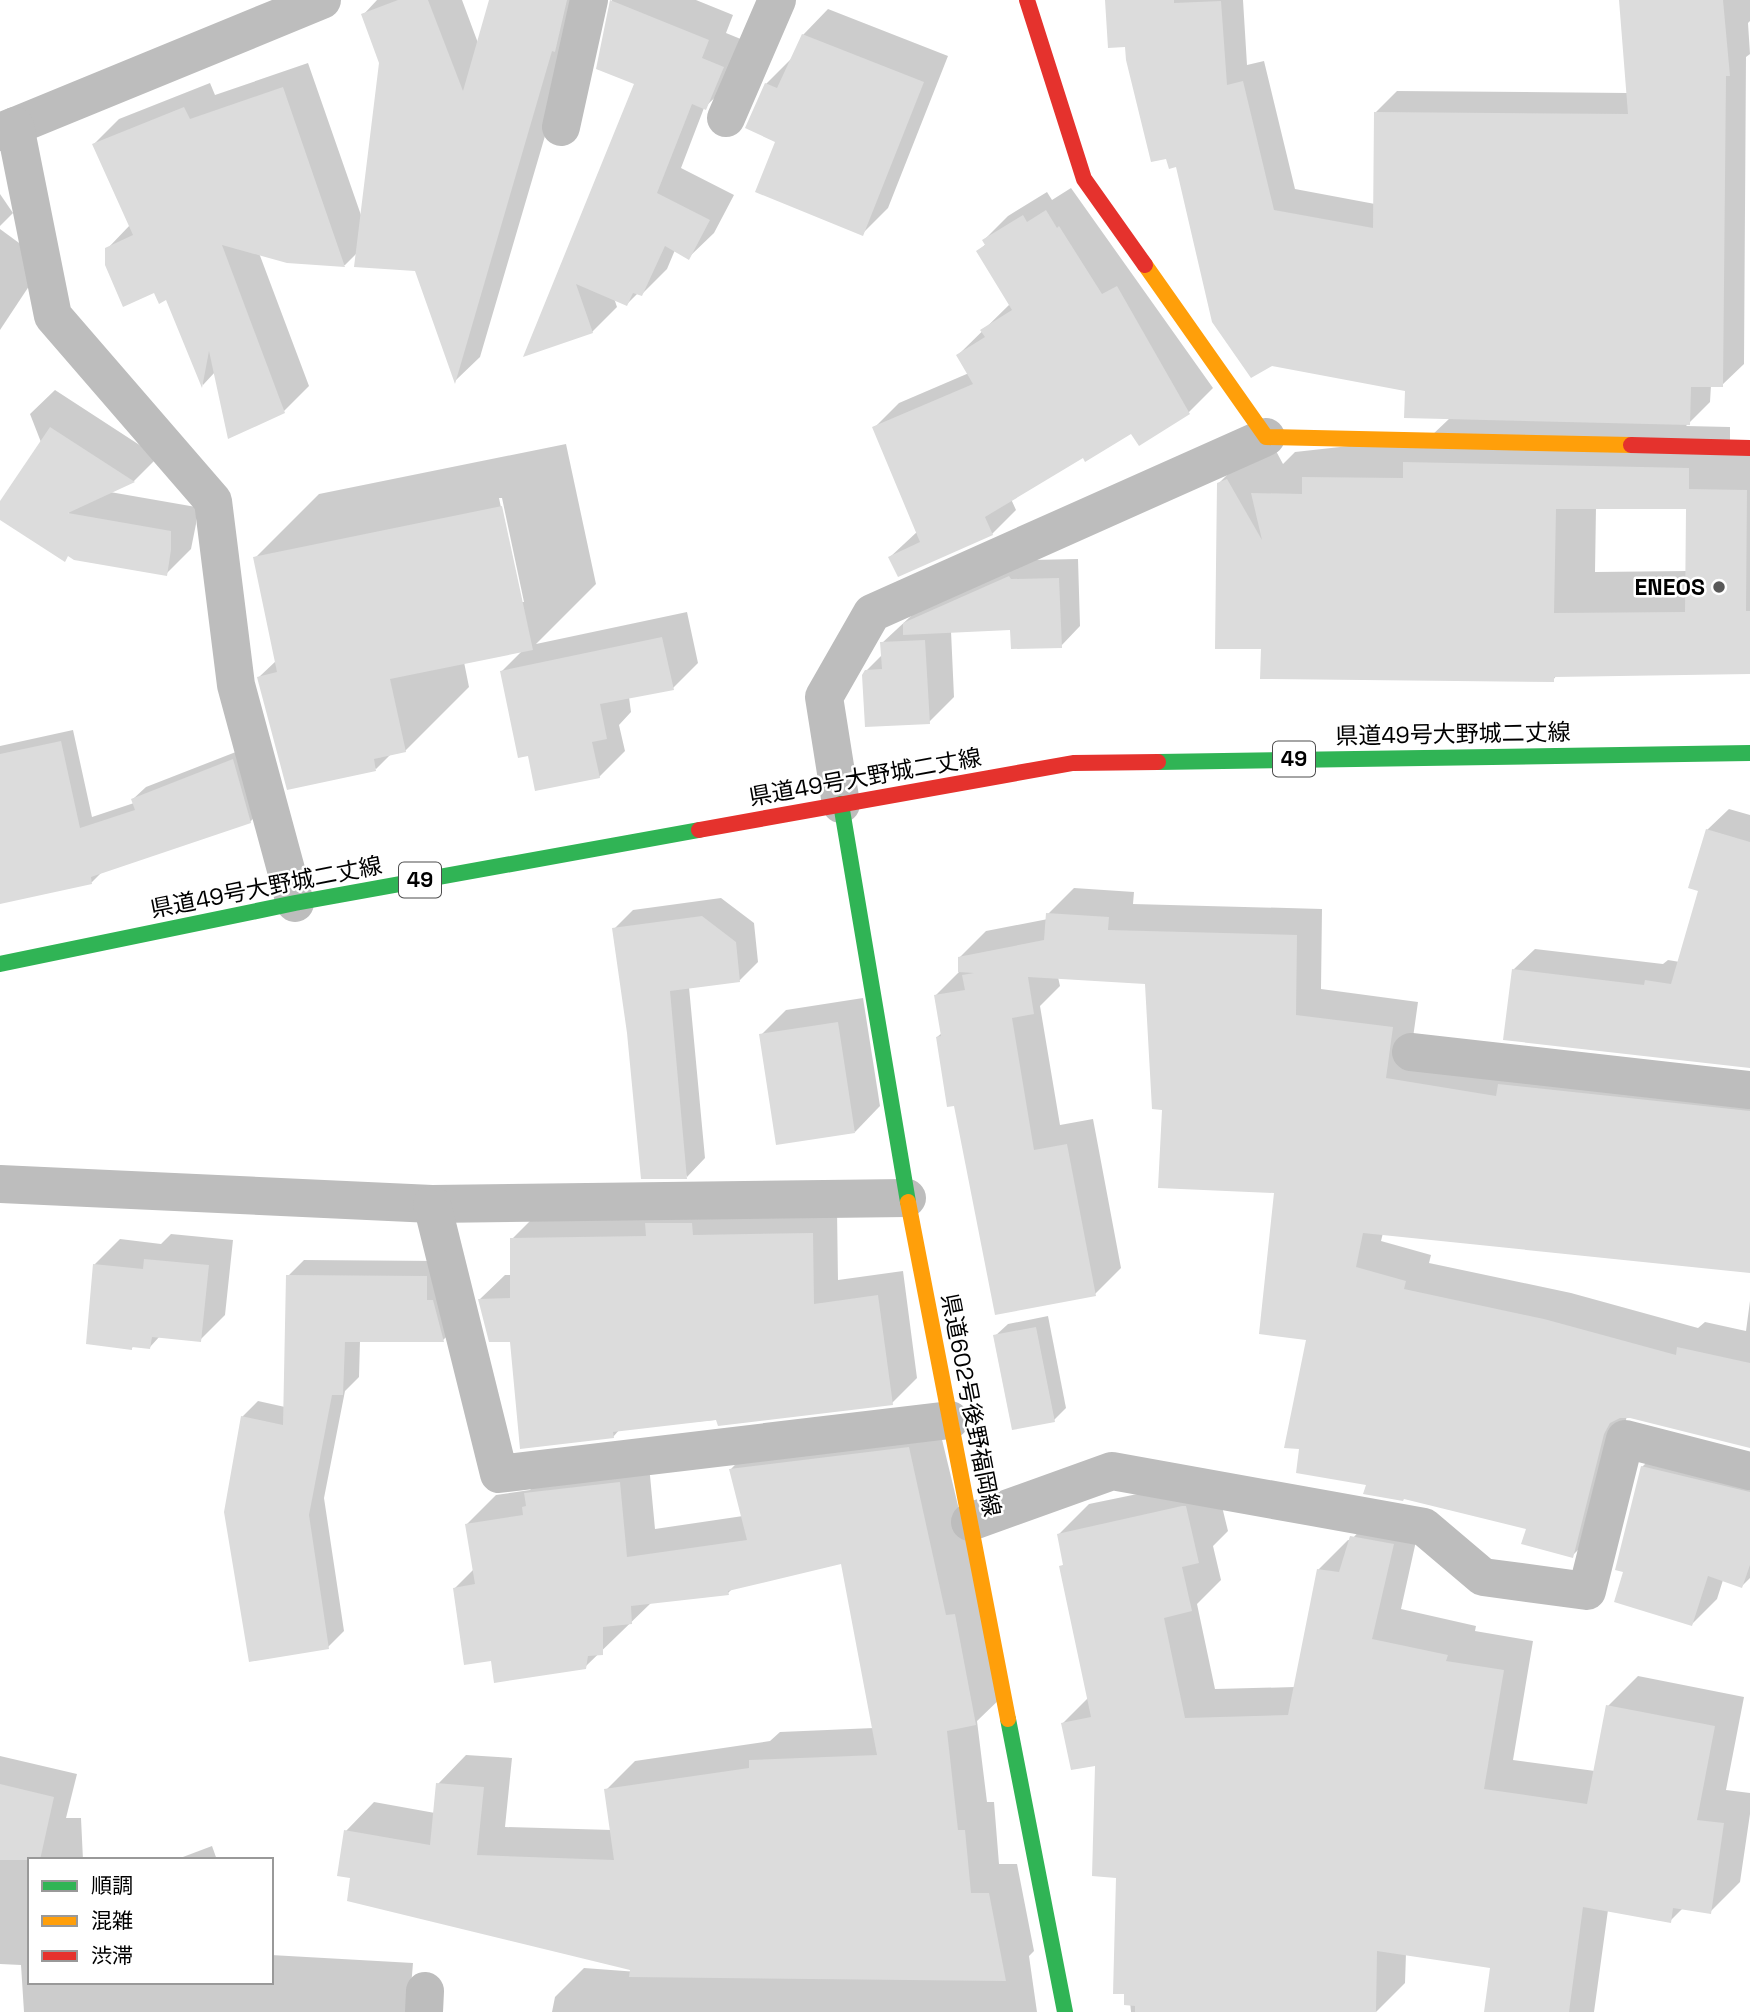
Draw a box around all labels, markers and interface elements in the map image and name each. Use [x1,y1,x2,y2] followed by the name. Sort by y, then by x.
[1635,572,1705,602] place label: ENEOS
[1711,579,1727,595] marker: ENEOS
[1335,717,1571,751] street label: 県道49号大野城二丈線
[746,742,984,812] street label: 県道49号大野城二丈線
[1273,742,1315,776] road number: 49
[148,850,384,924] street label: 県道49号大野城二丈線
[399,862,441,898] road number: 49
[935,1291,1007,1519] street label: 県道602号後野福岡線
[28,1858,273,1984] legend
[91,1872,133,1899] text: 順調
[91,1907,133,1934] text: 混雑
[91,1942,133,1969] text: 渋滞

